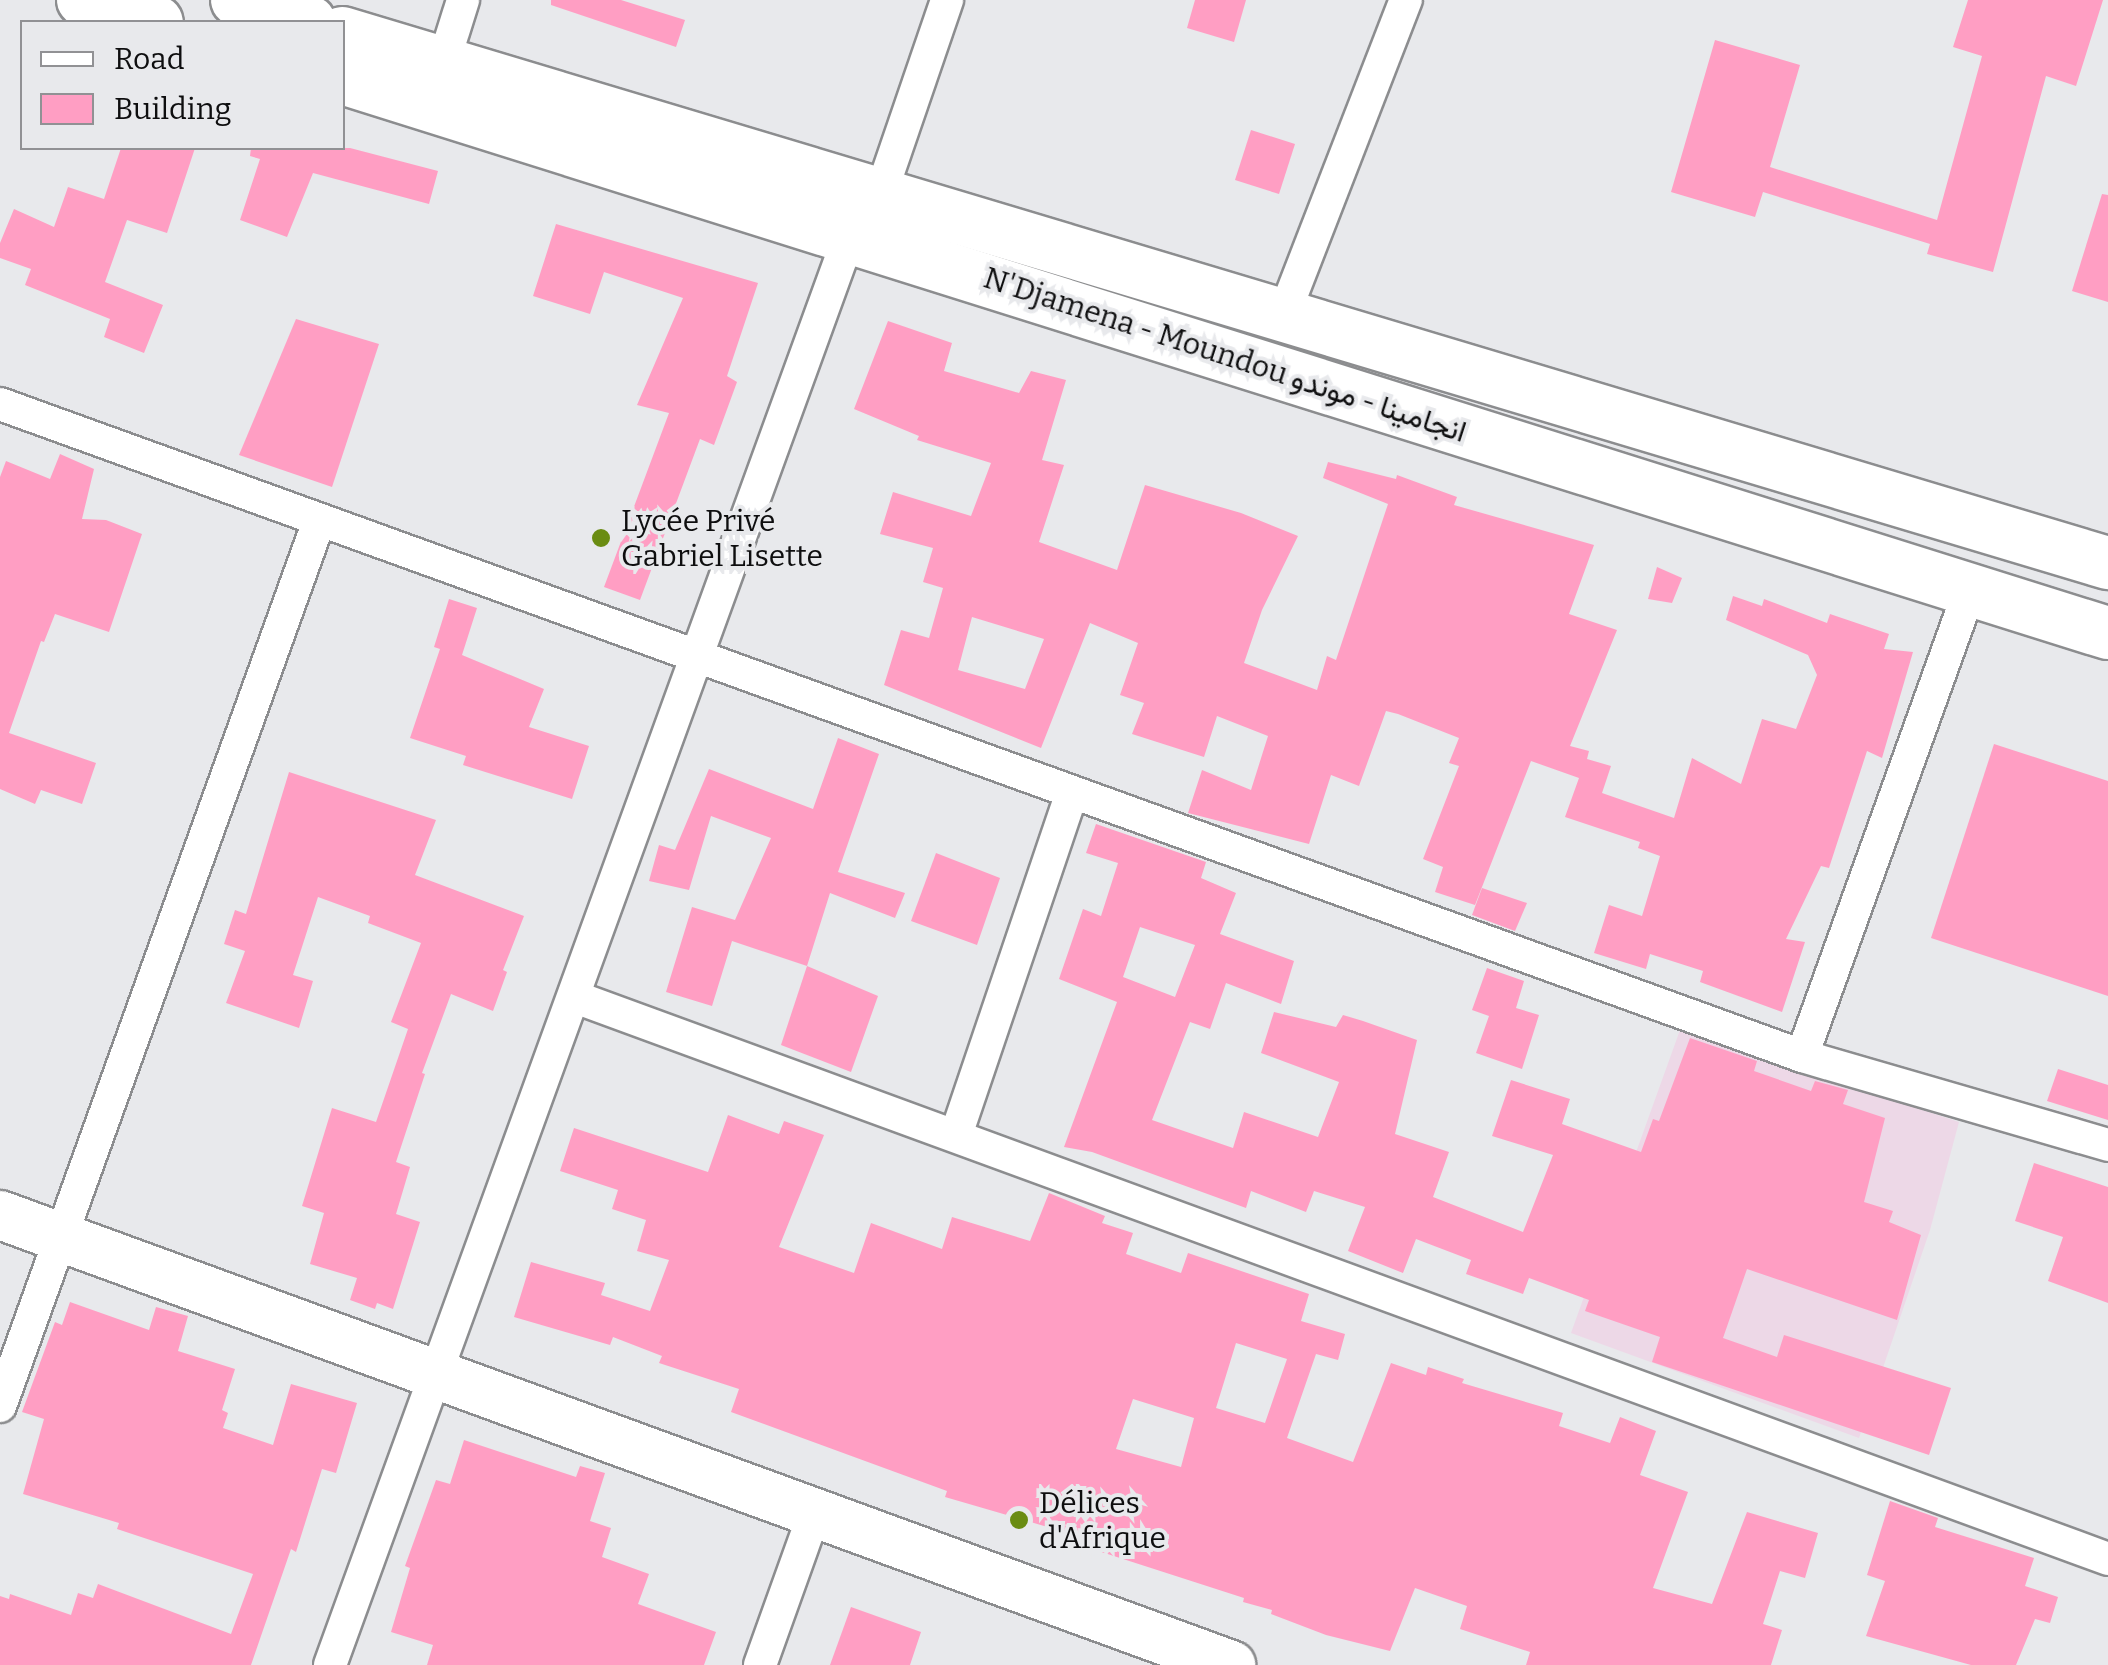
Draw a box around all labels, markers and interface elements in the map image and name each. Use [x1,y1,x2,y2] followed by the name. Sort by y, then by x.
[20,20,345,150] legend
[114,41,185,77] text: Road
[114,91,232,127] text: Building
[979,260,1471,450] street label: N'Djamena - Moundou انجامينا - موندو
[621,503,823,574] place label: Lycée Privé Gabriel Lisette
[590,527,612,549] marker: Lycée Privé Gabriel Lisette
[1039,1485,1166,1556] place label: Délices d'Afrique
[1008,1509,1030,1531] marker: Délices d'Afrique

